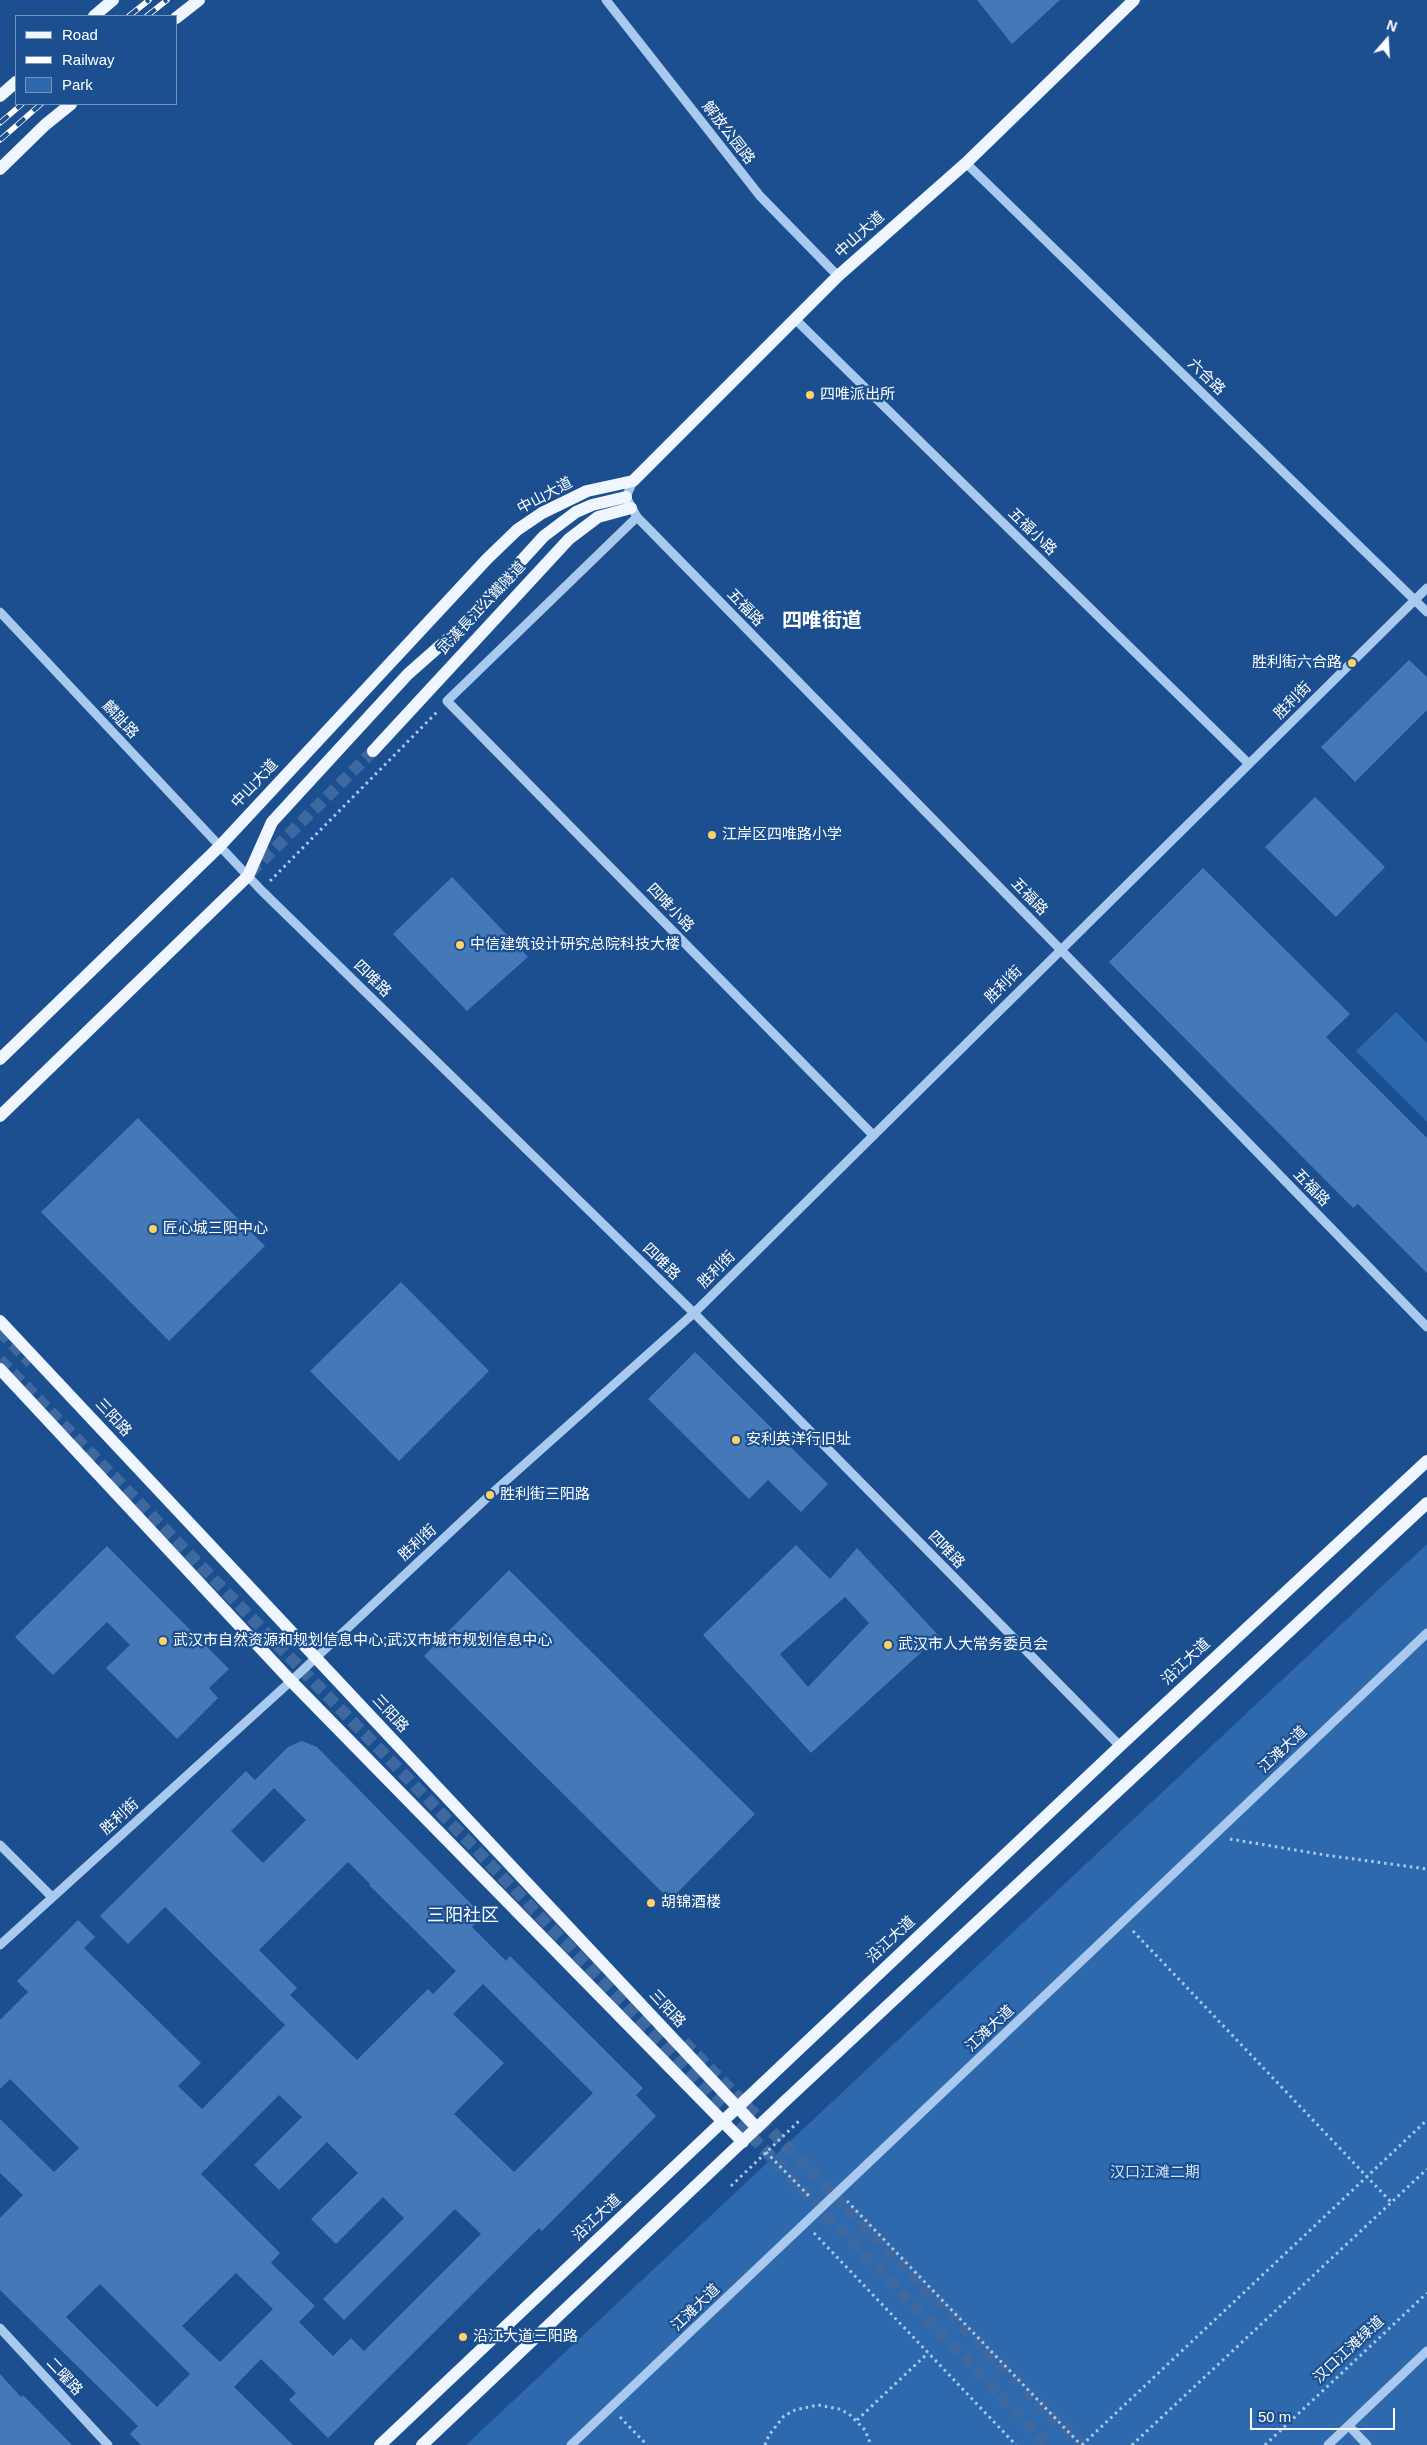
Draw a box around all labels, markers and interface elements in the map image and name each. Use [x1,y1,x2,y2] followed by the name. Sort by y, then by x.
[15,15,178,105] legend
[1362,15,1412,65] north arrow
[1384,17,1399,35] text: N
[62,26,98,43] text: Road
[62,51,115,68] text: Railway
[62,76,93,93] text: Park
[698,98,758,168] street label: 解放公园路
[832,208,888,262] street label: 中山大道
[1184,355,1228,399] street label: 六合路
[820,386,895,404] place label: 四唯派出所
[804,389,816,401] marker: 四唯派出所
[514,474,576,518] street label: 中山大道
[1004,505,1060,559] street label: 五福小路
[434,558,530,658] street label: 武漢長江公鐵隧道
[723,586,767,630] street label: 五福路
[782,609,862,633] district label: 四唯街道
[1252,654,1342,672] place label: 胜利街六合路
[1346,657,1358,669] marker: 胜利街六合路
[1271,679,1315,723] street label: 胜利街
[98,697,142,743] street label: 麟趾路
[228,756,282,812] street label: 中山大道
[722,826,842,844] place label: 江岸区四唯路小学
[706,829,718,841] marker: 江岸区四唯路小学
[1007,875,1051,919] street label: 五福路
[643,880,697,936] street label: 四唯小路
[470,936,680,954] place label: 中信建筑设计研究总院科技大楼
[454,939,466,951] marker: 中信建筑设计研究总院科技大楼
[350,957,394,1001] street label: 四唯路
[982,963,1026,1007] street label: 胜利街
[1289,1166,1333,1210] street label: 五福路
[163,1220,268,1238] place label: 匠心城三阳中心
[147,1223,159,1235] marker: 匠心城三阳中心
[639,1240,683,1284] street label: 四唯路
[695,1248,739,1292] street label: 胜利街
[91,1395,135,1441] street label: 三阳路
[746,1431,851,1449] place label: 安利英洋行旧址
[730,1434,742,1446] marker: 安利英洋行旧址
[500,1486,590,1504] place label: 胜利街三阳路
[484,1489,496,1501] marker: 胜利街三阳路
[395,1521,441,1565] street label: 胜利街
[924,1528,968,1572] street label: 四唯路
[173,1632,552,1650] place label: 武汉市自然资源和规划信息中心;武汉市城市规划信息中心
[157,1635,169,1647] marker: 武汉市自然资源和规划信息中心;武汉市城市规划信息中心
[1158,1635,1214,1689] street label: 沿江大道
[898,1636,1048,1654] place label: 武汉市人大常务委员会
[882,1639,894,1651] marker: 武汉市人大常务委员会
[368,1691,412,1737] street label: 三阳路
[1255,1723,1311,1777] street label: 江滩大道
[97,1795,143,1839] street label: 胜利街
[661,1894,721,1912] place label: 胡锦酒楼
[645,1897,657,1909] marker: 胡锦酒楼
[427,1905,499,1927] district label: 三阳社区
[863,1913,919,1967] street label: 沿江大道
[645,1986,689,2032] street label: 三阳路
[962,2002,1018,2056] street label: 江滩大道
[1110,2164,1200,2182] park label: 汉口江滩二期
[569,2191,625,2245] street label: 沿江大道
[668,2281,724,2335] street label: 江滩大道
[1310,2313,1388,2387] street label: 汉口江滩绿道
[473,2328,578,2346] place label: 沿江大道三阳路
[457,2331,469,2343] marker: 沿江大道三阳路
[42,2354,86,2400] street label: 二曜路
[1252,2398,1397,2430] scale bar
[1258,2408,1291,2425] text: 50 m

